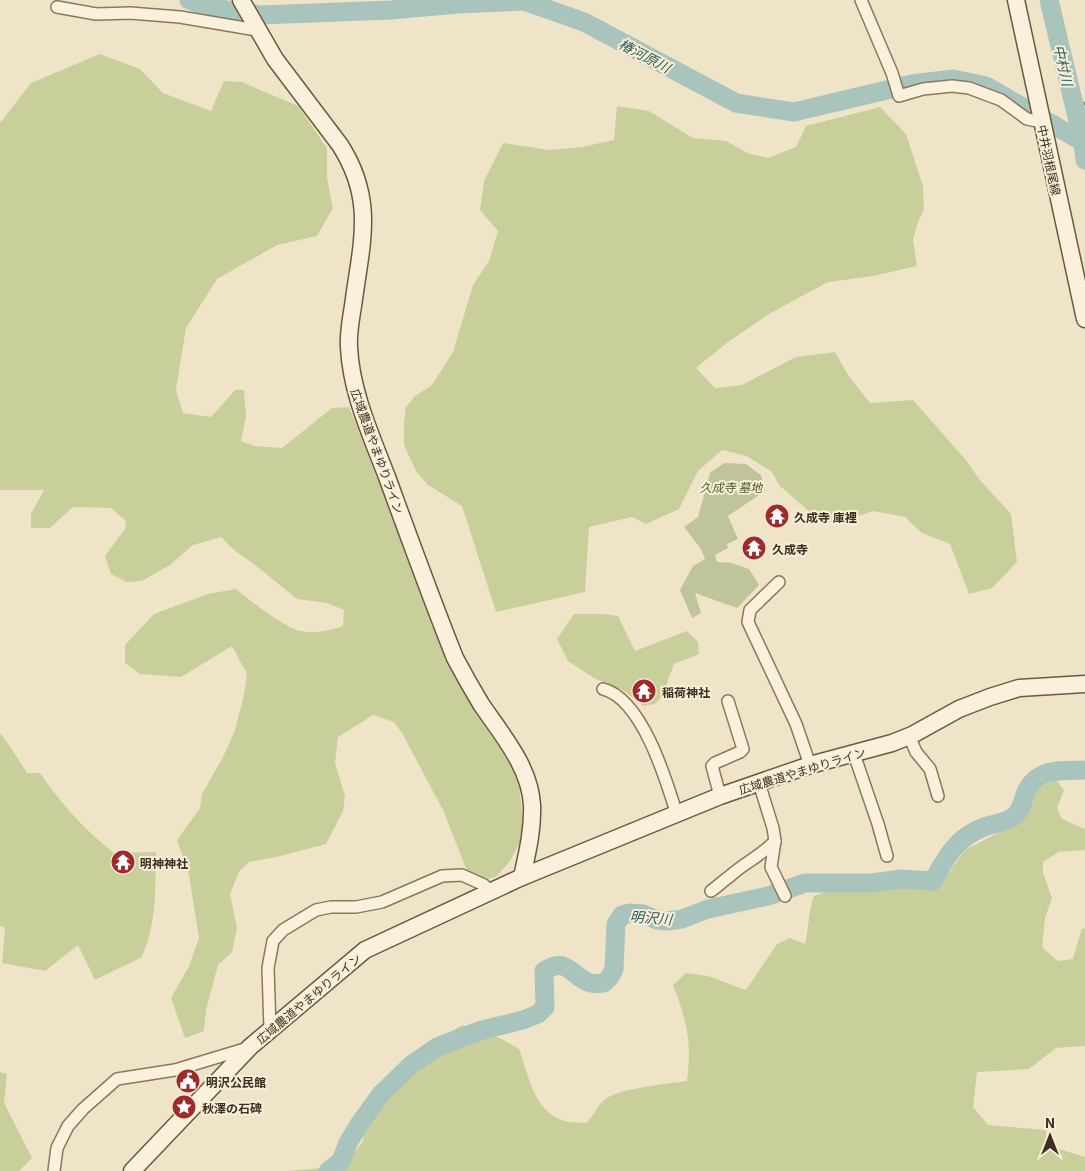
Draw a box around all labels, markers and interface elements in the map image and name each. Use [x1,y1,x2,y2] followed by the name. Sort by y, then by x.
[616,33,676,78] water label: 椿河原川
[1050,42,1079,90] water label: 中村川
[1034,123,1066,197] street label: 中井羽根尾線
[347,386,409,516] street label: 広域農道やまゆりライン
[700,478,764,495] park label: 久成寺 墓地
[764,503,790,529] temple icon: 久成寺 庫裡
[794,508,857,525] place label: 久成寺 庫裡
[741,535,767,561] temple icon: 久成寺
[772,540,808,557] place label: 久成寺
[631,678,657,704] temple icon: 稲荷神社
[662,683,710,700] place label: 稲荷神社
[736,743,868,797] street label: 広域農道やまゆりライン
[110,849,136,875] temple icon: 明神神社
[140,854,188,871] place label: 明神神社
[629,905,675,929] water label: 明沢川
[252,949,364,1047] street label: 広域農道やまゆりライン
[175,1068,201,1094] public building icon: 明沢公民館
[206,1073,266,1090] place label: 明沢公民館
[171,1094,197,1120] place icon: 秋澤の石碑
[202,1099,262,1116] place label: 秋澤の石碑
[1025,1111,1075,1161] north arrow
[1045,1112,1055,1132] text: N

